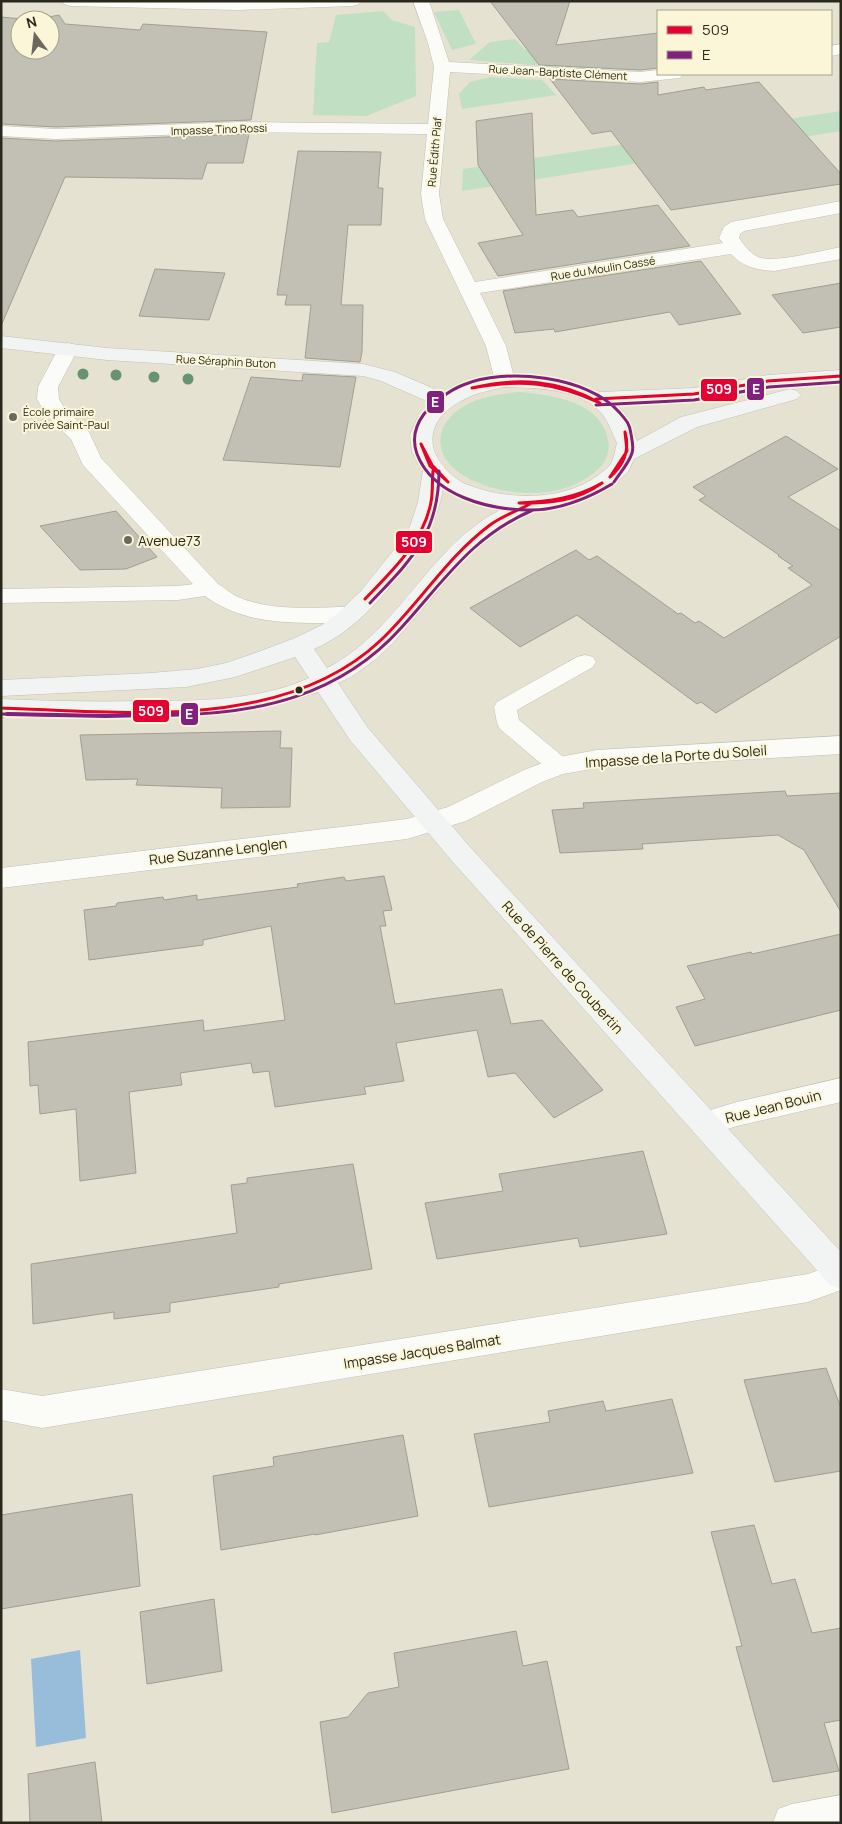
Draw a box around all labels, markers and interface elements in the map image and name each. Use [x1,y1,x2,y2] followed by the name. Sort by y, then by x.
[10,10,60,60] north arrow
[657,10,832,75] legend
[24,11,39,32] text: N
[702,19,729,40] text: 509
[702,44,711,65] text: E
[488,61,628,83] street label: Rue Jean-Baptiste Clément
[423,116,445,187] street label: Rue Édith Piaf
[170,120,268,138] street label: Impasse Tino Rossi
[550,252,657,284] street label: Rue du Moulin Cassé
[176,351,276,371] street label: Rue Séraphin Buton
[746,377,765,401] line badge: E
[700,378,738,402] line badge: 509
[706,379,732,398] text: 509
[752,379,760,398] text: E
[426,390,445,414] line badge: E
[431,392,439,411] text: E
[23,404,109,432] place label: École primaire privée Saint-Paul
[7,411,19,423] marker: École primaire privée Saint-Paul
[395,530,433,554] line badge: 509
[138,531,201,550] place label: Avenue73
[401,532,427,551] text: 509
[122,534,134,546] marker: Avenue73
[294,685,304,695] unlabelled marker
[132,699,170,723] line badge: 509
[138,701,164,720] text: 509
[180,702,199,726] line badge: E
[185,704,193,723] text: E
[584,740,768,772] street label: Impasse de la Porte du Soleil
[148,833,288,869] street label: Rue Suzanne Lenglen
[498,896,628,1038] street label: Rue de Pierre de Coubertin
[723,1085,823,1127] street label: Rue Jean Bouin
[342,1329,502,1373] street label: Impasse Jacques Balmat

